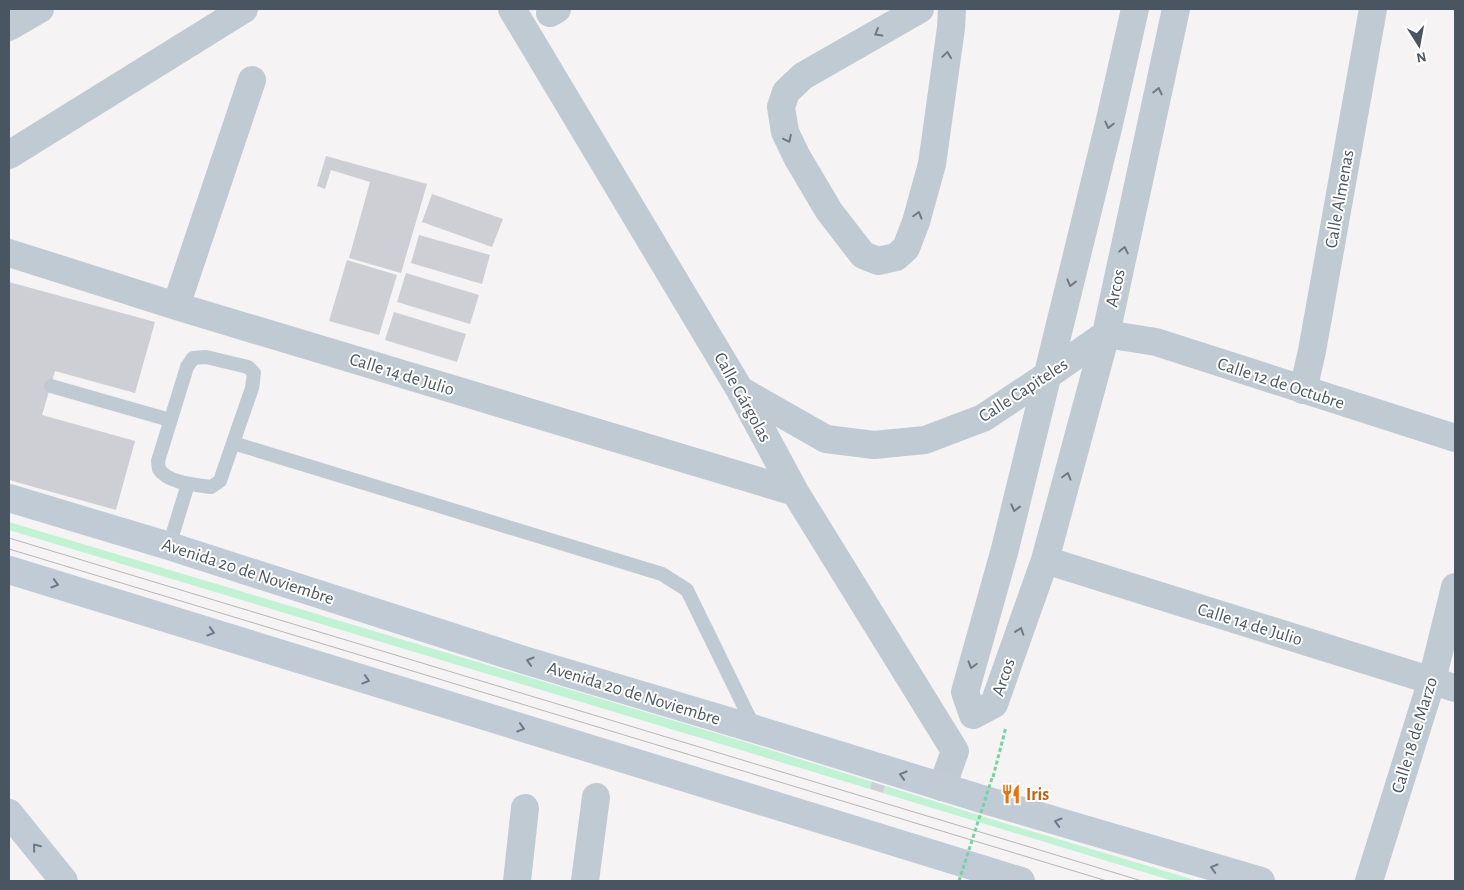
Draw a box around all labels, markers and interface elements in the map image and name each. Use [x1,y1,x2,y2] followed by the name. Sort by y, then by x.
[1394,20,1444,70] north arrow
[874,27,883,37] one-way arrow
[1415,49,1427,65] text: N
[942,51,952,59] one-way arrow
[1152,87,1163,96] one-way arrow
[1104,120,1115,129] one-way arrow
[782,134,792,143] one-way arrow
[1322,149,1358,250] street label: Calle Almenas
[912,211,922,219] one-way arrow
[1118,246,1128,254] one-way arrow
[1103,268,1129,309] street label: Arcos
[1066,278,1077,287] one-way arrow
[347,350,456,399] street label: Calle 14 de Julio
[710,350,774,445] street label: Calle Gárgolas
[976,355,1071,426] street label: Calle Capiteles
[1215,355,1346,413] street label: Calle 12 de Octubre
[1062,472,1072,480] one-way arrow
[1011,504,1021,512] one-way arrow
[160,536,336,608] street label: Avenida 20 de Noviembre
[51,579,59,589] one-way arrow
[1195,600,1304,649] street label: Calle 14 de Julio
[206,627,214,637] one-way arrow
[1014,627,1024,636] one-way arrow
[989,656,1019,698] street label: Arcos
[526,657,534,667] one-way arrow
[545,659,722,729] street label: Avenida 20 de Noviembre
[968,661,978,669] one-way arrow
[361,674,370,684] one-way arrow
[1389,675,1441,795] street label: Calle 18 de Marzo
[517,722,525,732] one-way arrow
[899,771,907,781] one-way arrow
[1000,783,1022,805] restaurant icon: Iris
[1026,786,1049,804] place label: Iris
[1055,817,1063,827] one-way arrow
[33,844,42,853] one-way arrow
[1211,863,1219,873] one-way arrow

